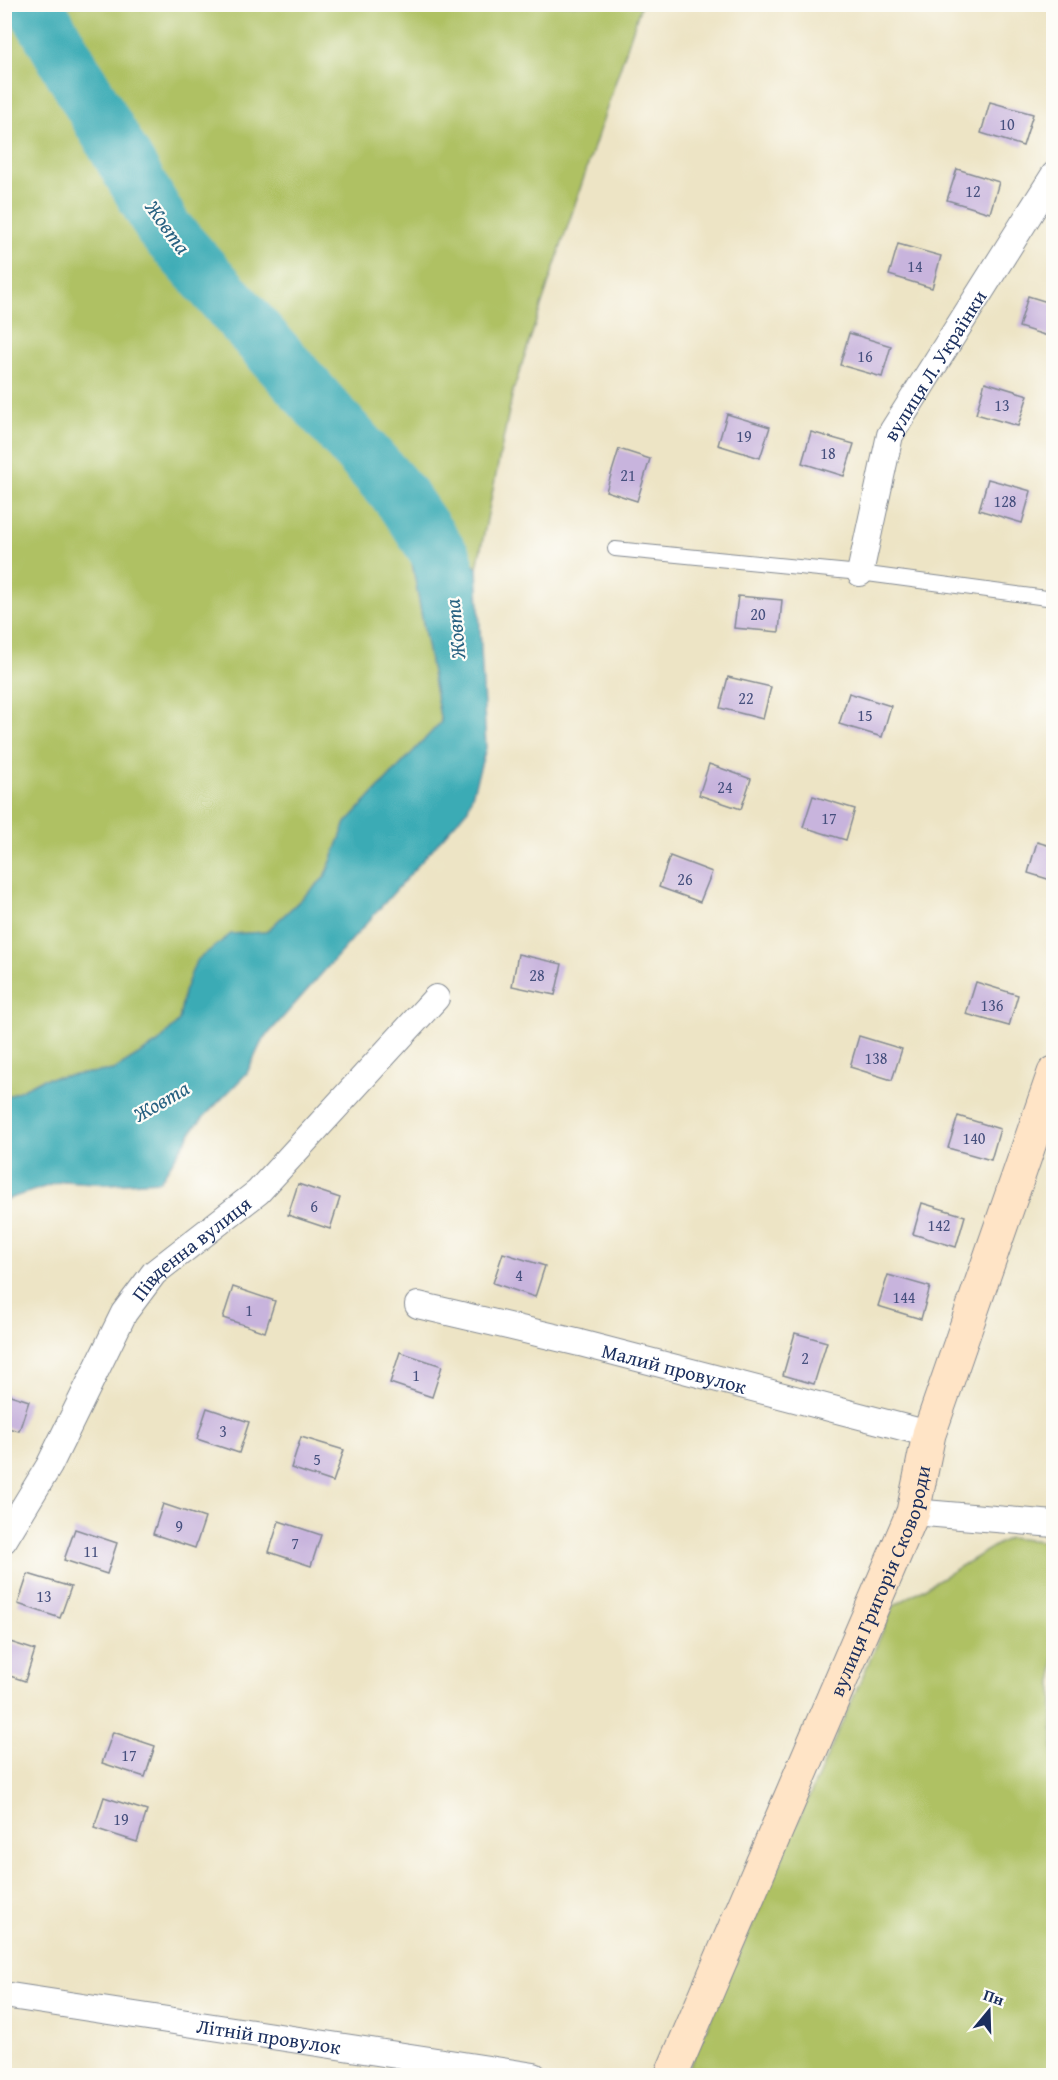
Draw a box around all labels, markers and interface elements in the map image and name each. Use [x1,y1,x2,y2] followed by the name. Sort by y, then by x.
[999,112,1015,136] house number: 10
[965,179,981,203] house number: 12
[137,193,198,261] water label: Жовта
[907,254,923,278] house number: 14
[876,284,993,446] street label: вулиця Л. Українки
[857,344,873,368] house number: 16
[994,393,1010,417] house number: 13
[736,424,752,448] house number: 19
[820,441,836,465] house number: 18
[620,463,636,487] house number: 21
[993,489,1017,513] house number: 128
[436,597,474,662] water label: Жовта
[750,602,766,626] house number: 20
[738,686,754,710] house number: 22
[857,703,873,727] house number: 15
[717,775,733,799] house number: 24
[821,806,837,830] house number: 17
[677,867,693,891] house number: 26
[529,963,545,987] house number: 28
[980,993,1004,1017] house number: 136
[864,1046,888,1070] house number: 138
[126,1072,195,1130] water label: Жовта
[962,1126,986,1150] house number: 140
[124,1188,257,1307] street label: Південна вулиця
[310,1194,318,1218] house number: 6
[927,1213,951,1237] house number: 142
[515,1263,523,1287] house number: 4
[892,1285,916,1309] house number: 144
[245,1298,253,1322] house number: 1
[599,1335,750,1401] street label: Малий провулок
[801,1346,809,1370] house number: 2
[412,1363,420,1387] house number: 1
[219,1419,227,1443] house number: 3
[313,1447,321,1471] house number: 5
[821,1463,937,1700] street label: вулиця Григорія Сковороди
[175,1514,183,1538] house number: 9
[291,1531,299,1555] house number: 7
[83,1539,99,1563] house number: 11
[36,1584,52,1608] house number: 13
[121,1743,137,1767] house number: 17
[113,1807,129,1831] house number: 19
[959,1981,1019,2041] north arrow
[980,1982,1008,2012] text: Пн
[195,2010,344,2061] street label: Літній провулок

